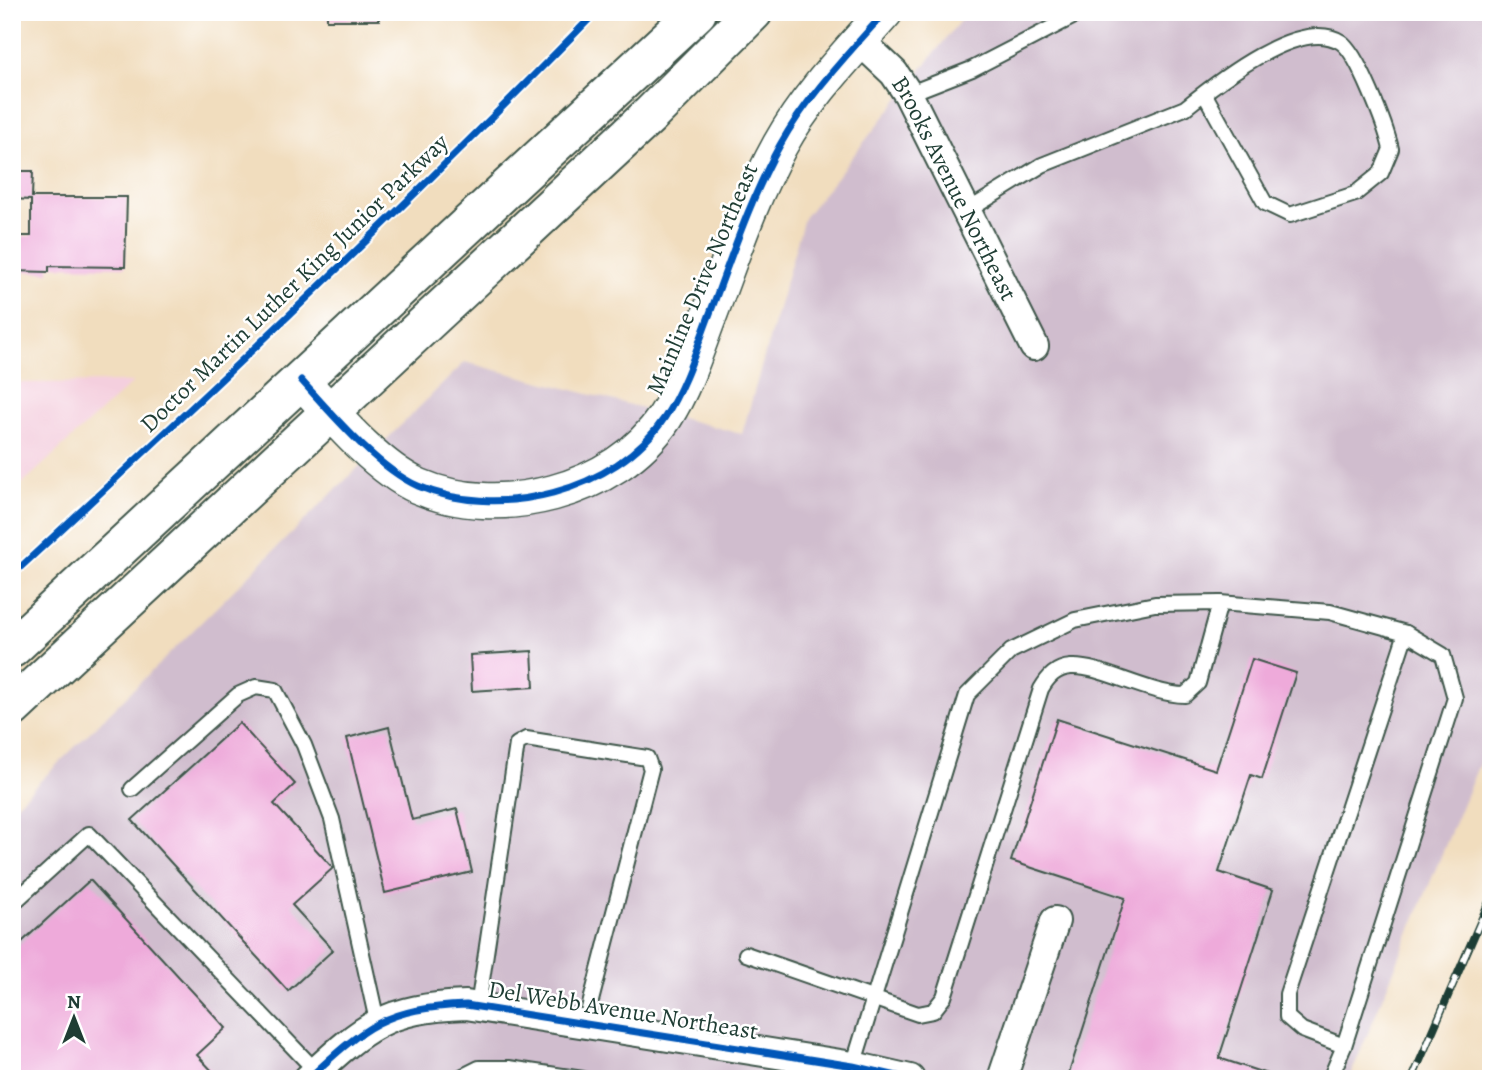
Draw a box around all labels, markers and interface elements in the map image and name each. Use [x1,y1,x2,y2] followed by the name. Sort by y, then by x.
[884,69,1025,306] street label: Brooks Avenue Northeast
[133,126,455,439] street label: Doctor Martin Luther King Junior Parkway
[639,158,765,400] street label: Mainline Drive Northeast
[486,973,760,1047] street label: Del Webb Avenue Northeast
[38,982,108,1052] north arrow
[67,989,81,1015] text: N

